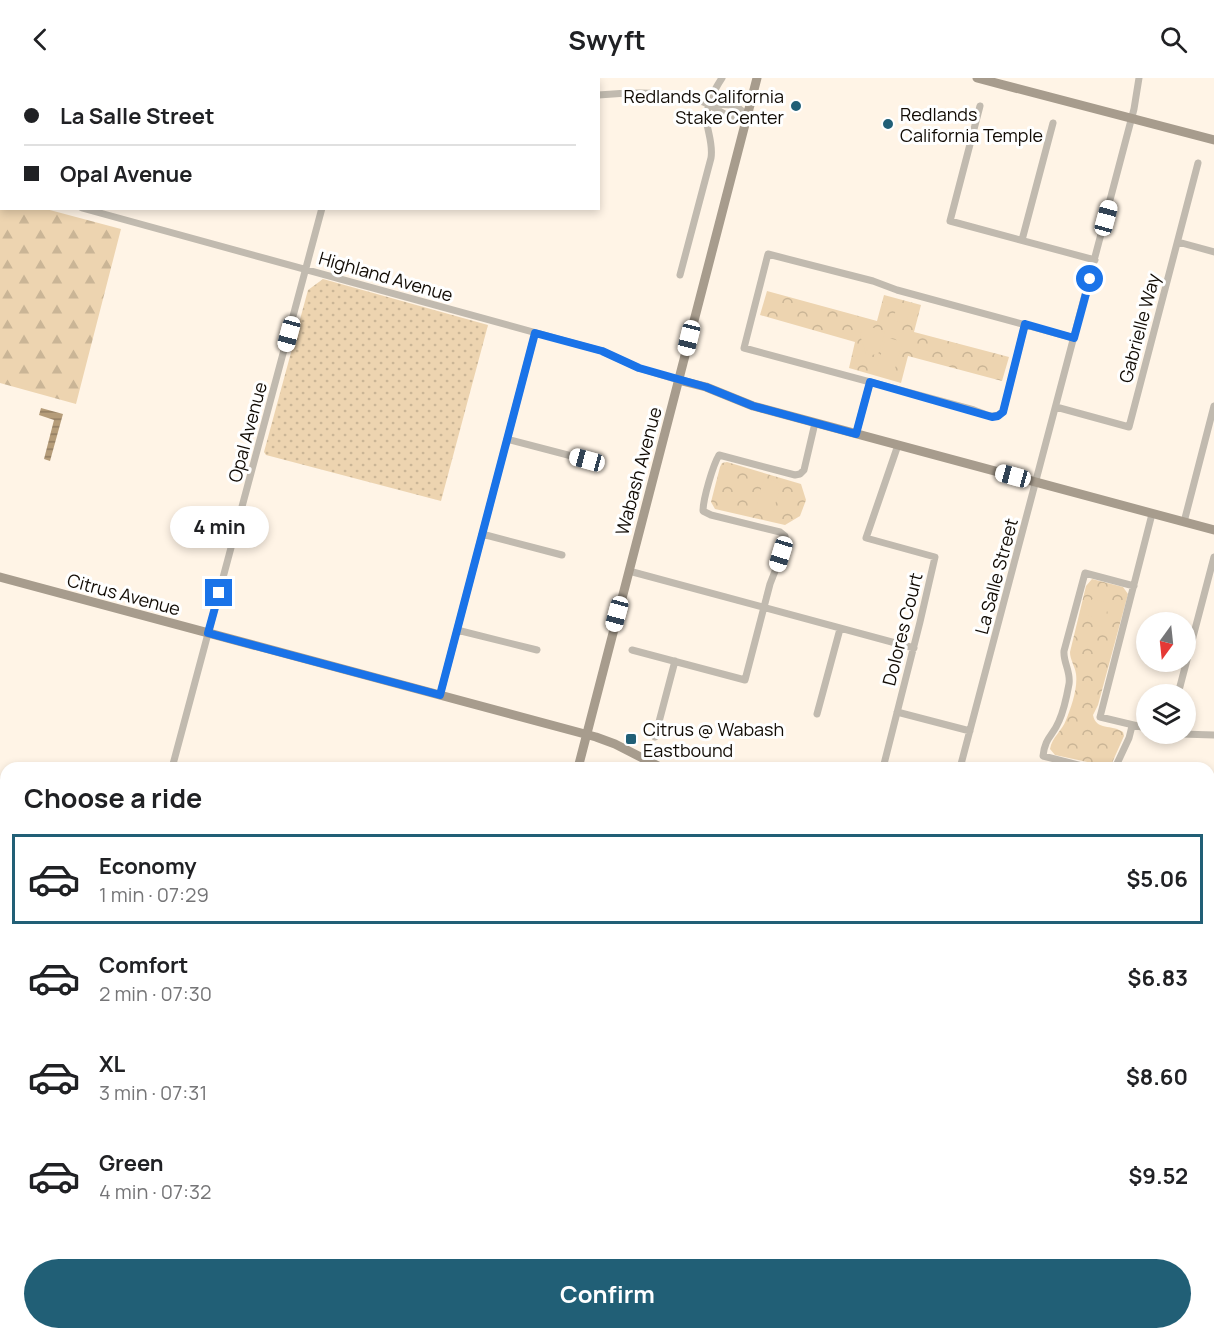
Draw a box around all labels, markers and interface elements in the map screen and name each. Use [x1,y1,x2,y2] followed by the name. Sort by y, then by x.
[568,21,646,58] text: Swyft
[24,23,57,56] icon: back
[1157,23,1190,56] icon: search
[624,84,785,129] place label: Redlands California Stake Center
[789,99,803,113] marker: Redlands California Stake Center
[60,101,215,131] text: La Salle Street
[900,102,1043,147] place label: Redlands California Temple
[881,117,895,131] marker: Redlands California Temple
[60,159,193,189] text: Opal Avenue
[1093,198,1119,238] car
[316,245,456,307] street label: Highland Avenue
[1076,265,1103,292] route start
[1113,270,1165,385] street label: Gabrielle Way
[276,314,302,354] car
[676,318,702,358] car
[222,379,272,485] street label: Opal Avenue
[609,404,667,538] street label: Wabash Avenue
[567,447,607,473] car
[993,463,1033,489] car
[170,506,268,548] callout: 4 min
[193,513,246,540] text: 4 min
[969,515,1023,637] street label: La Salle Street
[767,534,795,574] car
[65,567,183,621] street label: Citrus Avenue
[876,570,928,688] street label: Dolores Court
[205,579,232,606] route end
[604,594,630,634] car
[1136,612,1196,672] north arrow
[1136,612,1196,744] map controls
[1136,684,1196,744] button: layers
[643,717,784,762] place label: Citrus @ Wabash Eastbound
[624,732,638,746] marker: Citrus @ Wabash Eastbound
[24,779,202,816] text: Choose a ride
[99,851,197,881] text: Economy
[27,852,81,906] icon: car
[1126,864,1188,894] text: $5.06
[99,881,209,908] text: 1 min · 07:29
[99,950,188,980] text: Comfort
[27,951,81,1005] icon: car
[1128,963,1188,993] text: $6.83
[99,980,212,1007] text: 2 min · 07:30
[99,1049,125,1079] text: XL
[27,1050,81,1104] icon: car
[1126,1062,1188,1092] text: $8.60
[99,1079,207,1106] text: 3 min · 07:31
[99,1148,164,1178] text: Green
[27,1149,81,1203] icon: car
[1129,1161,1188,1191] text: $9.52
[99,1178,212,1205] text: 4 min · 07:32
[24,1259,1191,1328] button: Confirm

